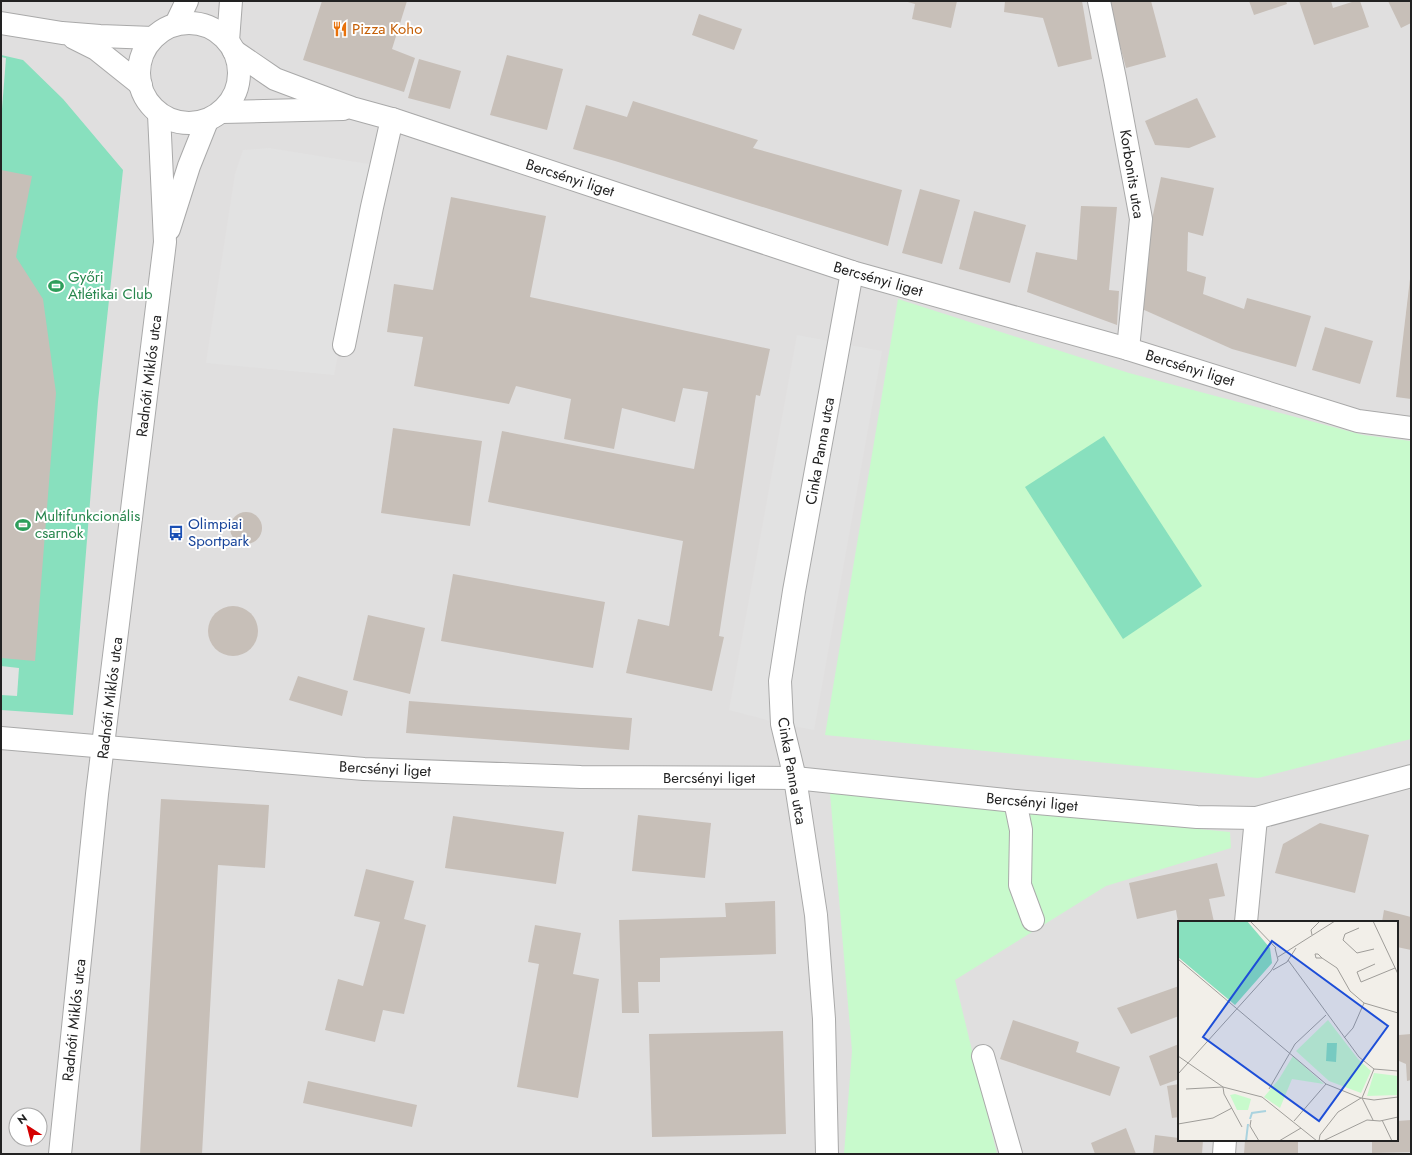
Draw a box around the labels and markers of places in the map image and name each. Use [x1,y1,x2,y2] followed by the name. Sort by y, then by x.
[352,18,422,40] place label: Pizza Koho
[331,20,349,38] restaurant icon: Pizza Koho
[68,266,153,305] place label: Győri Atlétikai Club
[47,277,65,295] sports icon: Győri Atlétikai Club
[35,505,140,544] place label: Multifunkcionális csarnok
[188,513,250,552] place label: Olimpiai Sportpark
[14,516,32,534] sports icon: Multifunkcionális csarnok
[167,524,185,542] bus stop icon: Olimpiai Sportpark

